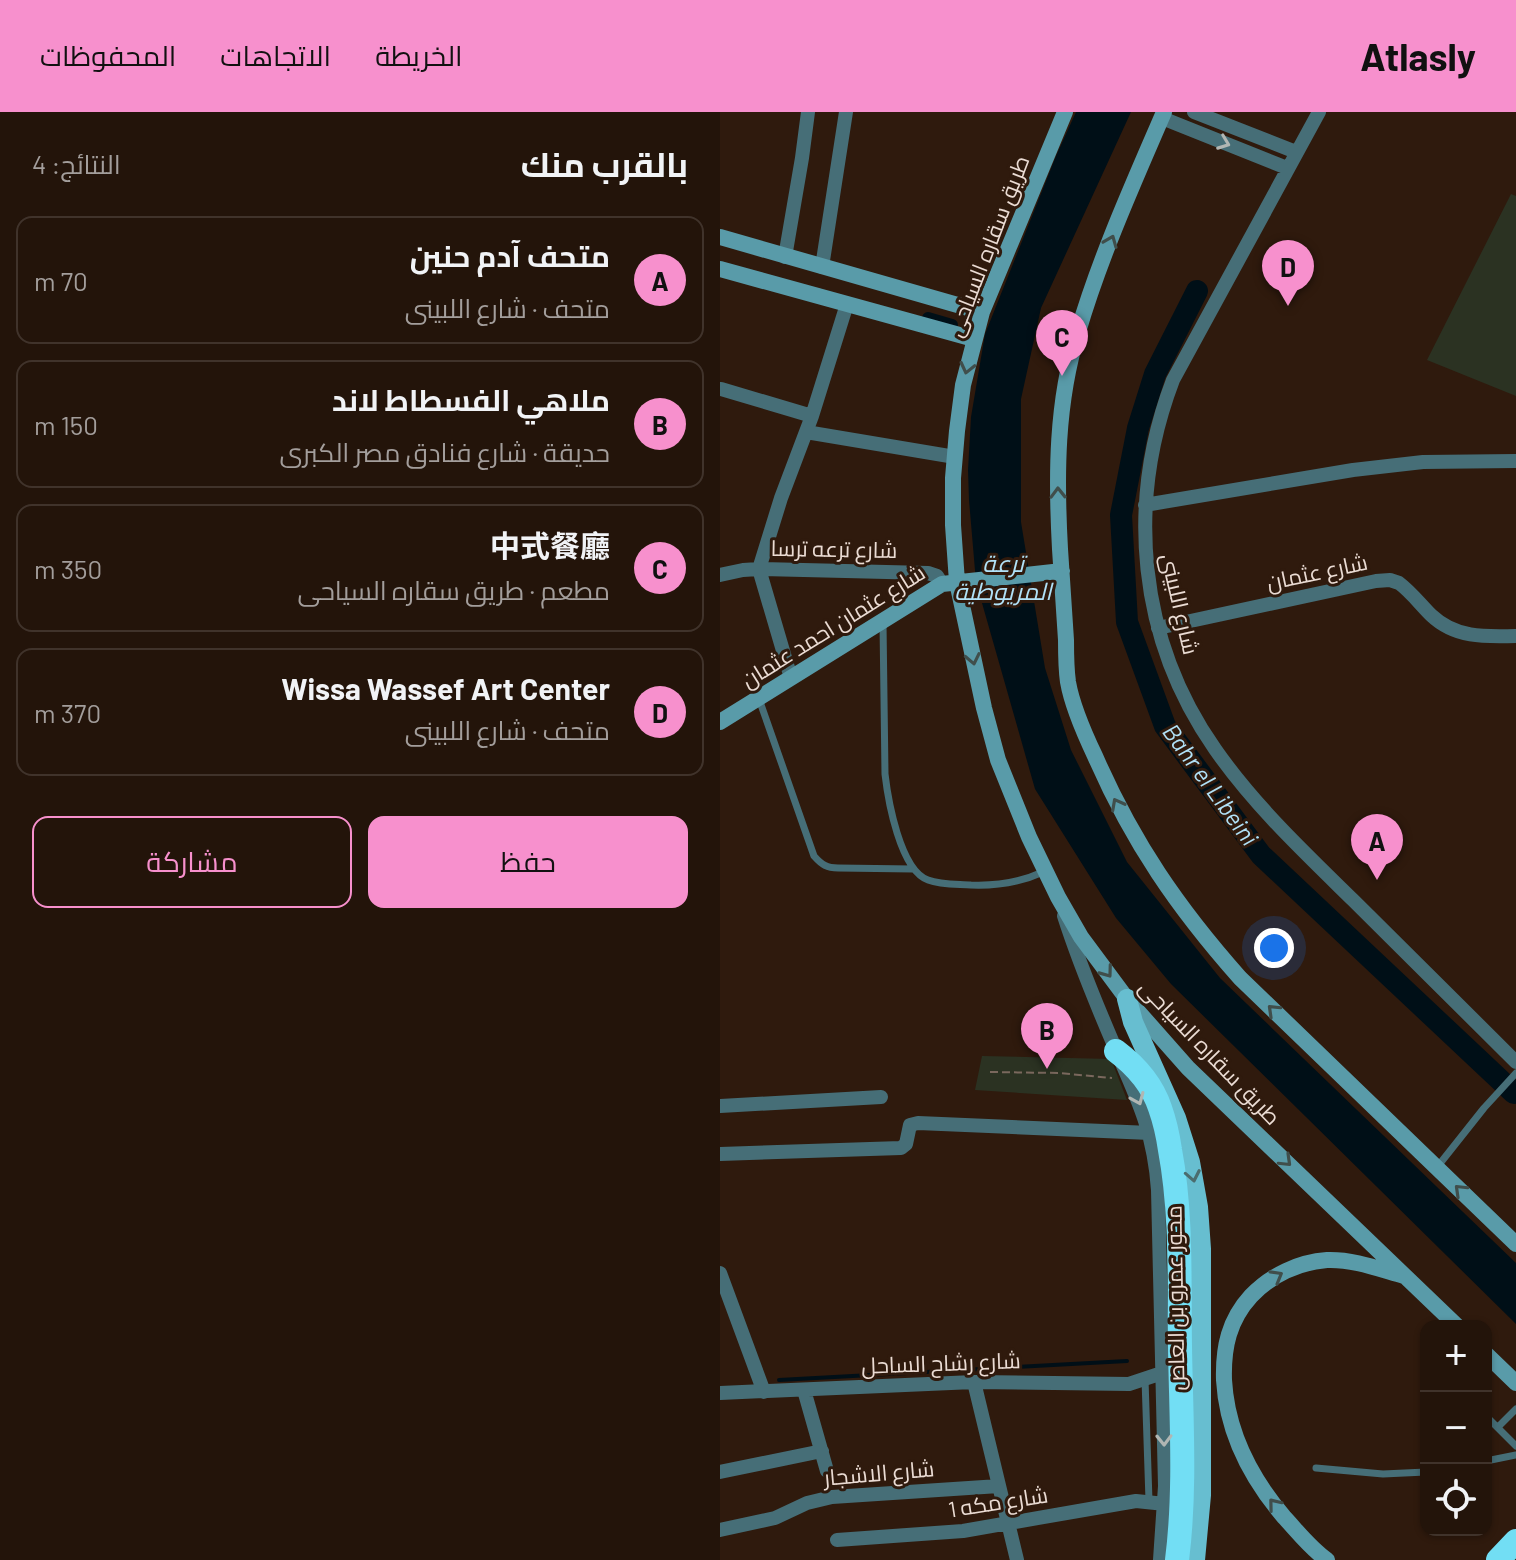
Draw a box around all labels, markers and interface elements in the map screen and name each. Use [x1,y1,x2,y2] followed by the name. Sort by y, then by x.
[1360,33,1476,79] text: Atlasly
[40,38,176,72] text: المحفوظات
[220,38,331,72] text: الاتجاهات
[375,38,463,72] text: الخريطة
[1216,133,1230,150] one-way arrow
[521,143,688,184] text: بالقرب منك
[32,148,121,179] text: النتائج: 4
[941,151,1035,341] street label: طريق سقاره السياحى
[1101,235,1118,249] one-way arrow
[410,237,610,273] text: متحف آدم حنين
[1262,240,1314,306] pin: D
[34,265,88,296] text: 70 m
[651,265,669,296] text: A
[405,292,610,323] text: متحف · شارع اللبينى
[1036,310,1088,376] pin: C
[960,360,977,374] one-way arrow
[332,381,610,417] text: ملاهي الفسطاط لاند
[34,409,98,440] text: 150 m
[652,409,668,440] text: B
[279,436,610,467] text: حديقة · شارع فنادق مصر الكبرى
[1049,486,1066,499] one-way arrow
[490,527,610,563] text: 中式餐廳
[770,534,898,565] street label: شارع ترعه ترسا
[954,548,1054,606] water label: ترعة المريوطية
[1264,548,1370,597] street label: شارع عثمان
[1154,551,1205,658] street label: شارع اللبينى
[34,553,102,584] text: 350 m
[652,553,668,584] text: C
[736,558,931,695] street label: شارع عثمان احمد عثمان
[297,574,610,605] text: مطعم · طريق سقاره السياحى
[964,652,981,665] one-way arrow
[281,670,610,706] text: Wissa Wassef Art Center
[34,697,101,728] text: 370 m
[652,697,668,728] text: D
[405,714,610,745] text: متحف · شارع اللبينى
[1157,718,1265,851] water label: Bahr el Libeini
[1111,797,1126,812] one-way arrow
[1351,814,1403,880] pin: A
[32,816,352,908] button: مشاركة
[368,816,688,908] button: حفظ
[1254,928,1294,968] your location
[1098,964,1112,978] one-way arrow
[1133,973,1287,1131] street label: طريق سقاره السياحى
[1021,1003,1073,1069] pin: B
[1268,1005,1282,1019] one-way arrow
[1128,1091,1144,1105] one-way arrow
[1277,1151,1291,1166] one-way arrow
[1184,1169,1201,1183] one-way arrow
[1455,1185,1469,1200] one-way arrow
[1159,1205,1191,1391] street label: محور عمرو بن العاص
[1268,1270,1283,1286] one-way arrow
[1420,1320,1492,1536] map controls
[1420,1320,1492,1392] button: +
[861,1346,1021,1381] street label: شارع رشاح الساحل
[1420,1392,1492,1464] button: −
[1155,1434,1173,1447] one-way arrow
[821,1454,936,1493] street label: شارع الاشجار
[1420,1464,1492,1536] button: locate
[946,1480,1050,1525] street label: شارع مكه 1
[1269,1498,1283,1513] one-way arrow

